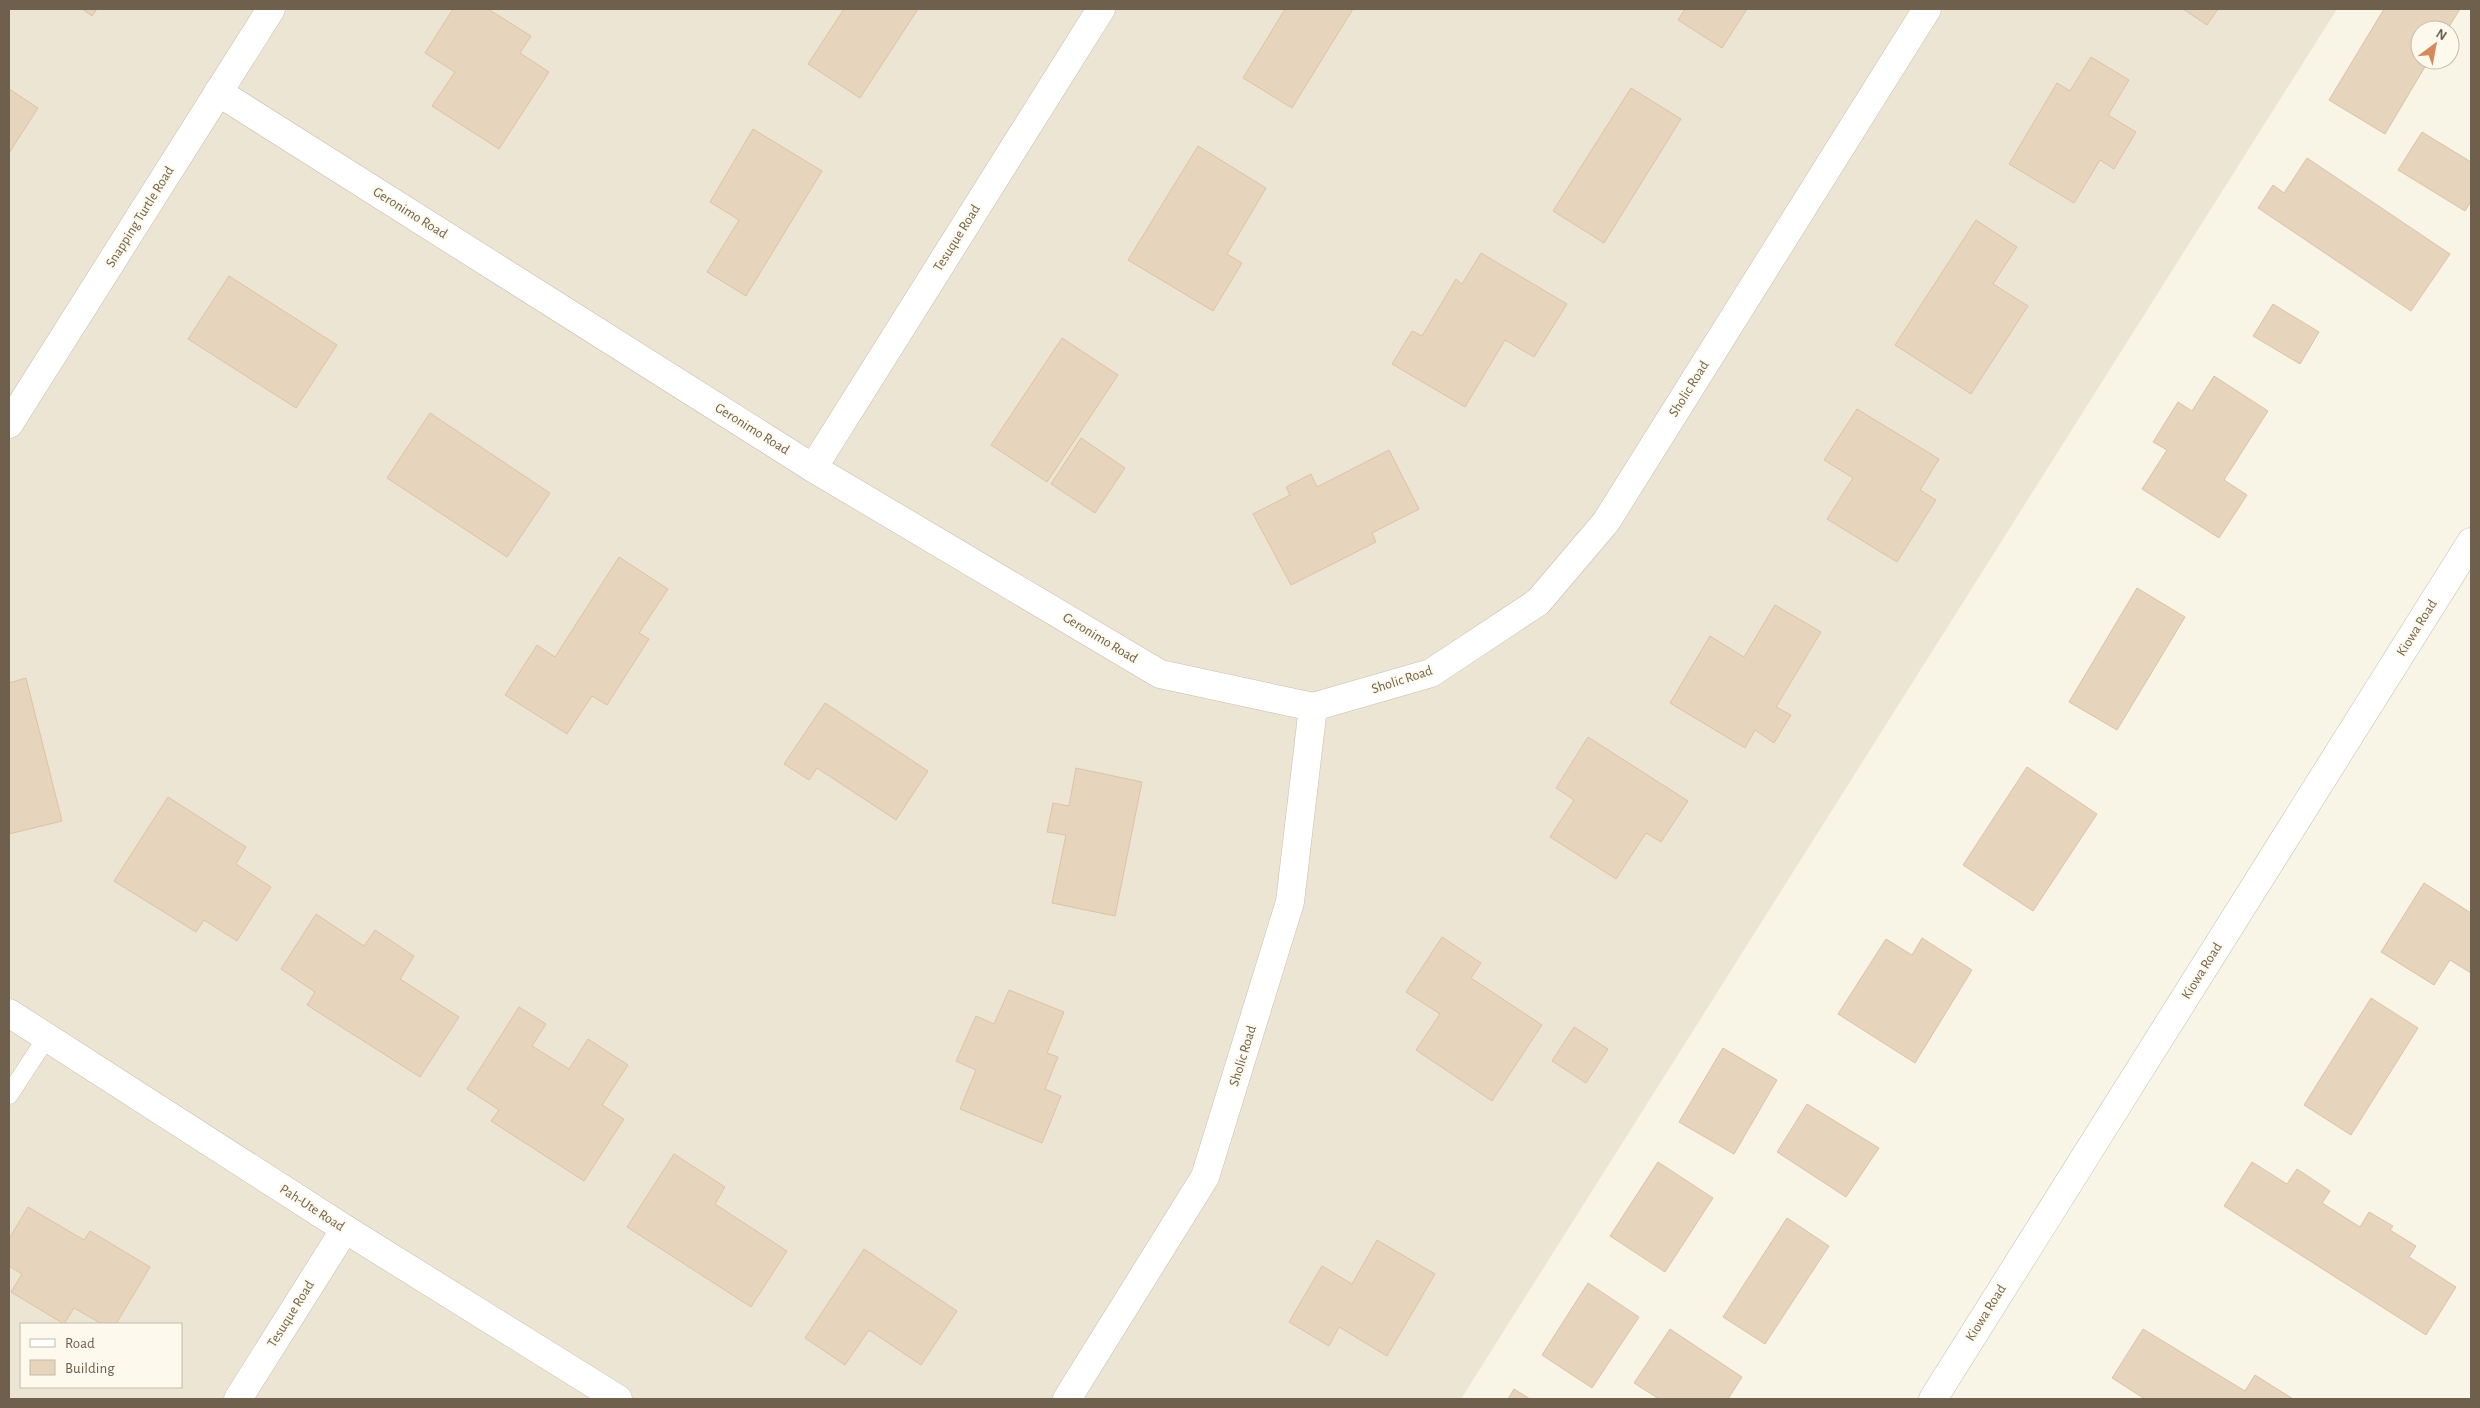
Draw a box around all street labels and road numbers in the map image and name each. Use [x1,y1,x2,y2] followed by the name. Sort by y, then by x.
[103,164,177,270] street label: Snapping Turtle Road
[370,185,450,241] street label: Geronimo Road
[931,202,983,274] street label: Tesuque Road
[1666,359,1712,419] street label: Sholic Road
[712,401,792,457] street label: Geronimo Road
[2394,597,2440,659] street label: Kiowa Road
[1060,610,1140,666] street label: Geronimo Road
[1370,664,1434,696] street label: Sholic Road
[2179,940,2225,1002] street label: Kiowa Road
[1227,1024,1259,1088] street label: Sholic Road
[277,1182,347,1234] street label: Pah-Ute Road
[265,1278,317,1350] street label: Tesuque Road
[1963,1282,2009,1344] street label: Kiowa Road

